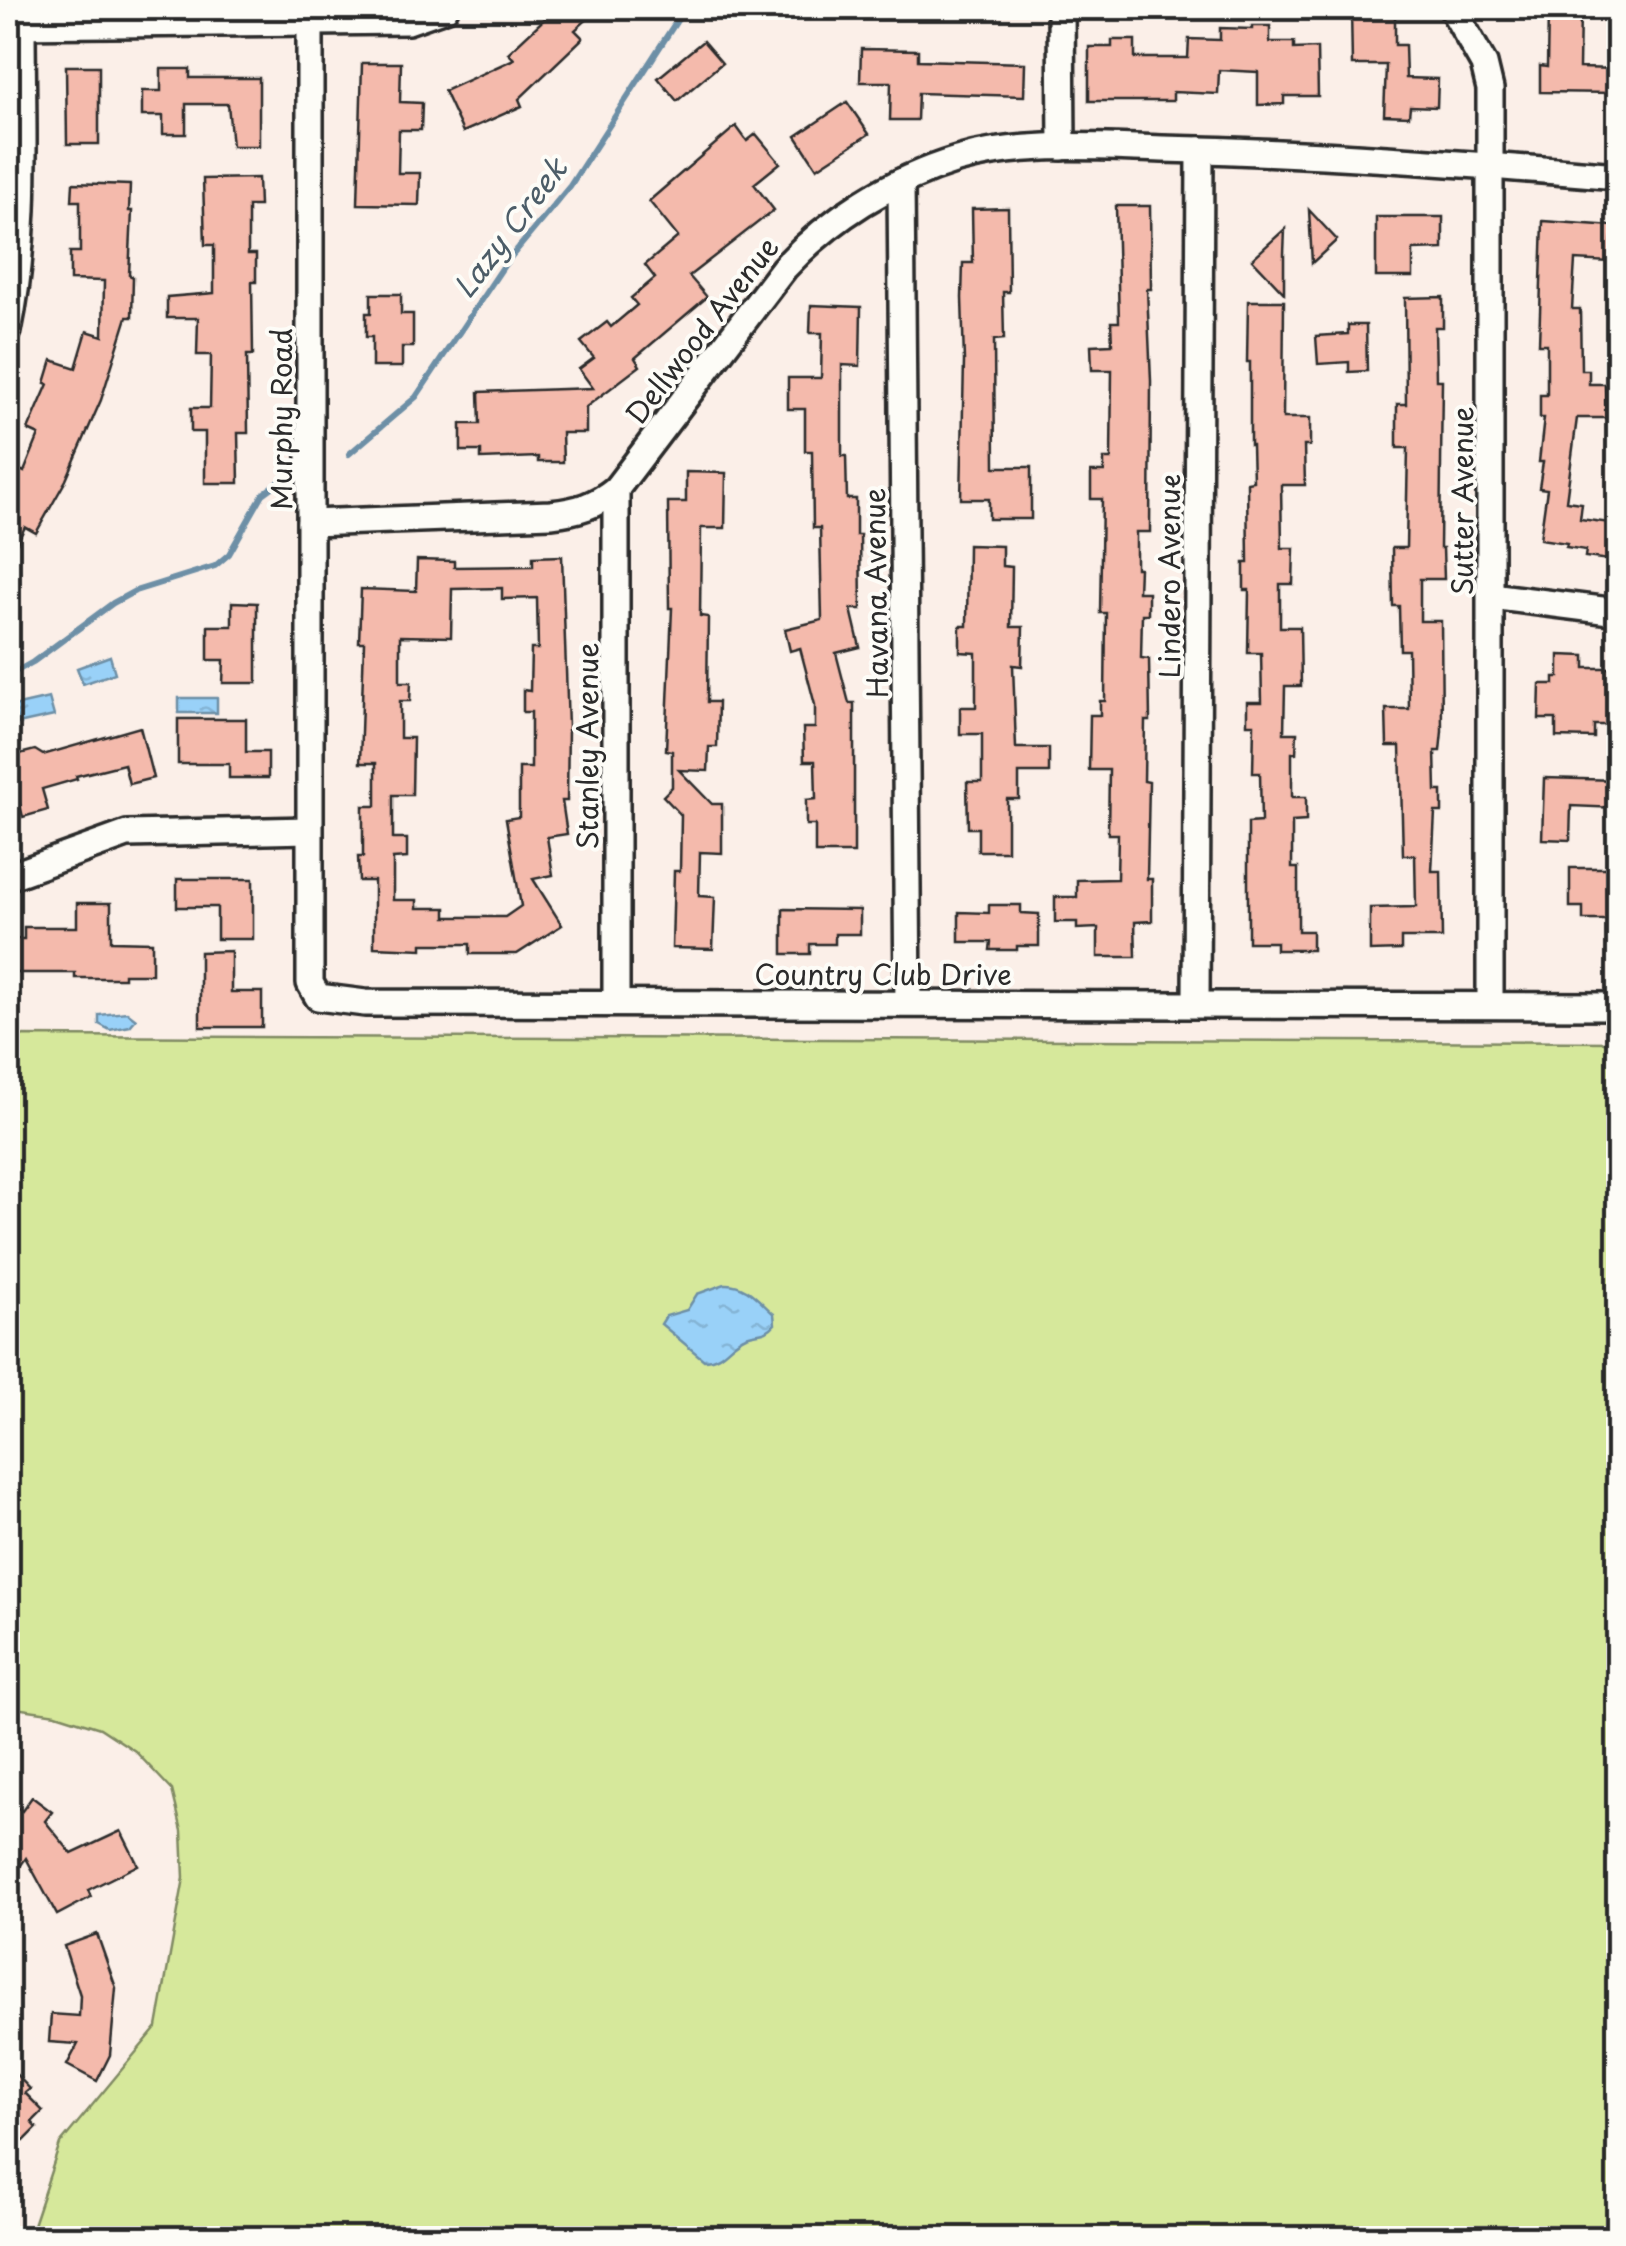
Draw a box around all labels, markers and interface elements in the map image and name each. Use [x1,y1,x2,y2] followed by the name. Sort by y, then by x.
[441,146,578,307] water label: Lazy Creek
[614,227,788,433] street label: Dellwood Avenue
[259,328,302,510] street label: Murphy Road
[1440,406,1483,596] street label: Sutter Avenue
[1147,474,1190,678] street label: Lindero Avenue
[852,488,898,698] street label: Havana Avenue
[565,642,608,850] street label: Stanley Avenue
[754,952,1012,995] street label: Country Club Drive

